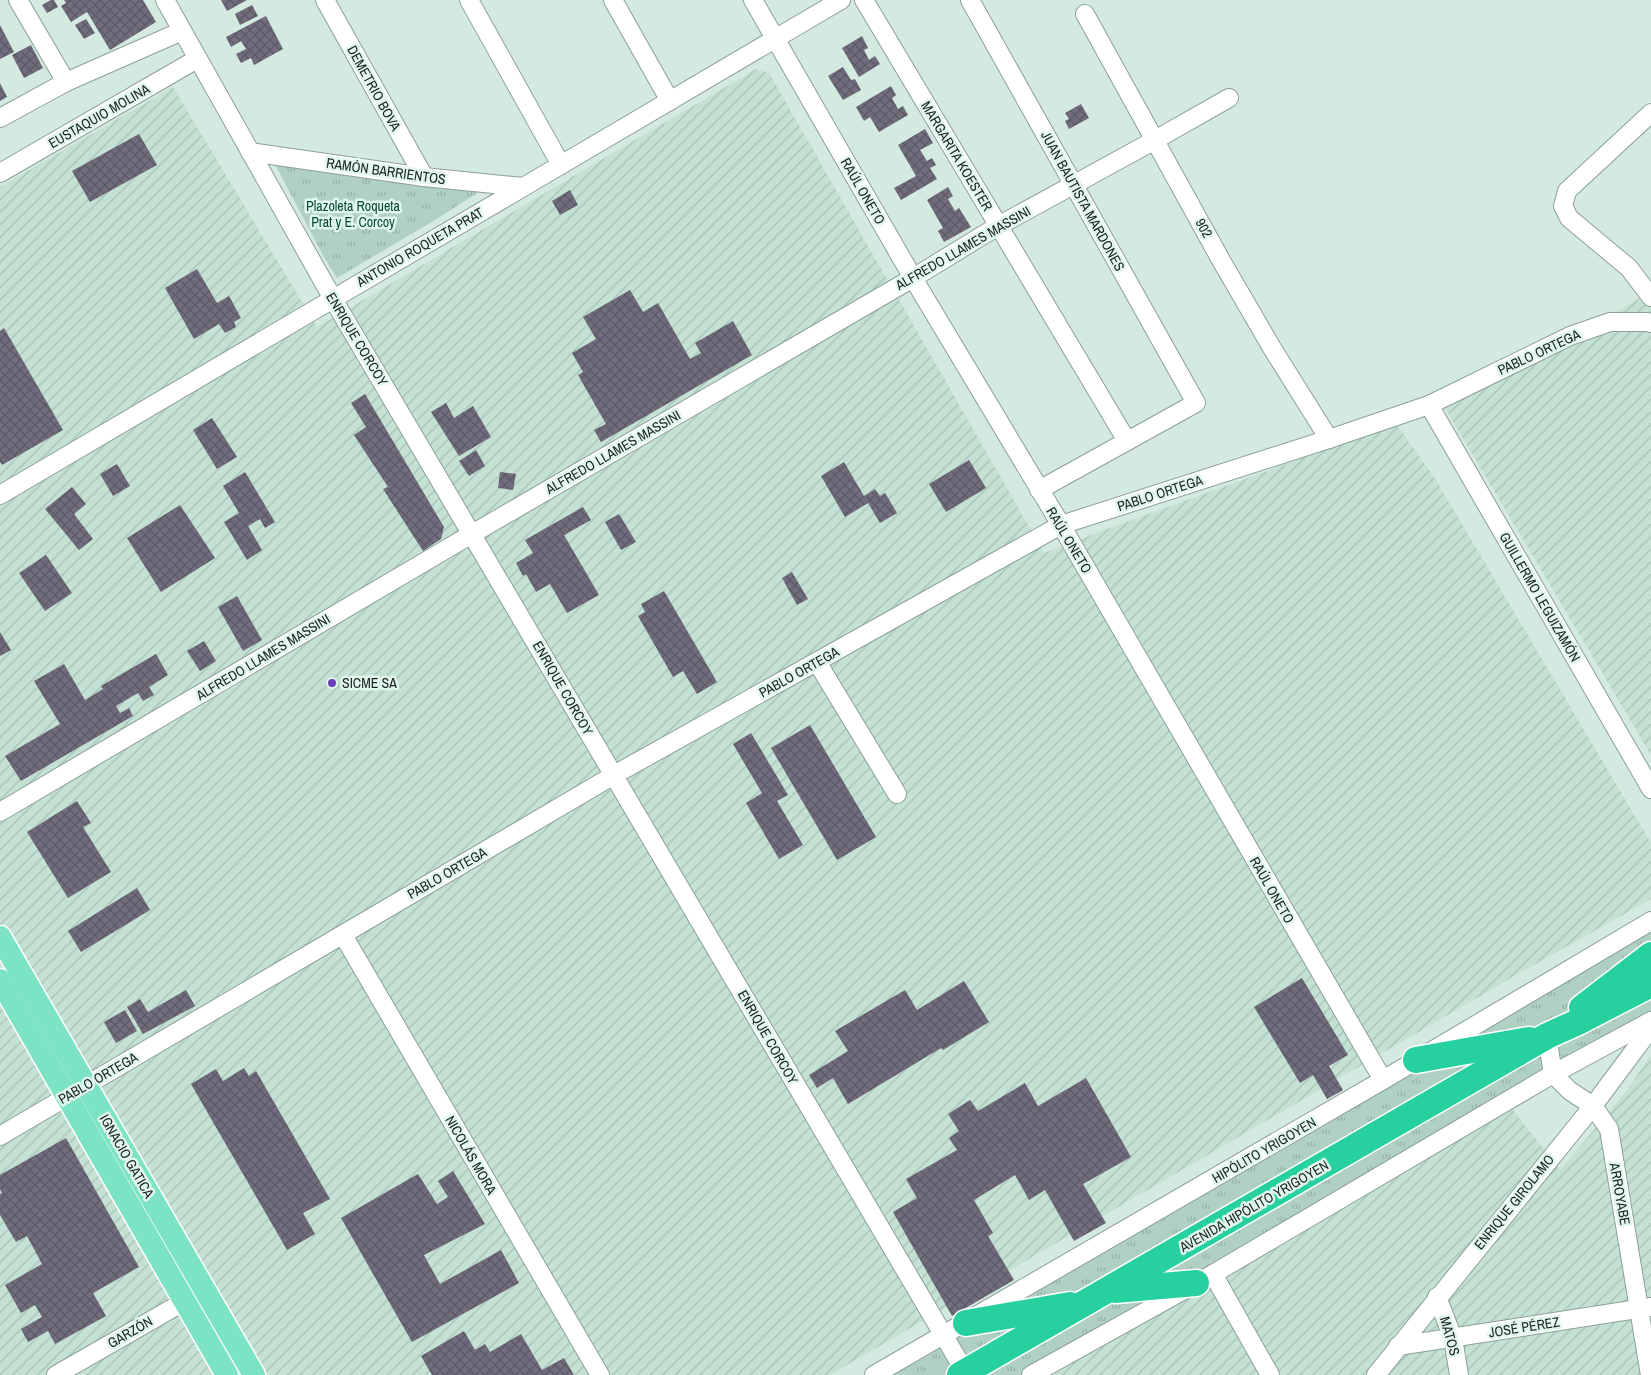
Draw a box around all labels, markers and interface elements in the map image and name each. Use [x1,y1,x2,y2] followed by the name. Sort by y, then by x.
[343,42,405,134] street label: DEMETRIO BOVA
[45,80,153,152] street label: EUSTAQUIO MOLINA
[917,98,997,214] street label: MARGARITA KOESTER
[1037,128,1129,274] street label: JUAN BAUTISTA MARDONES
[325,154,447,188] street label: RAMÓN BARRIENTOS
[837,154,889,228] street label: RAÚL ONETO
[306,197,401,231] park label: Plazoleta Roqueta Prat y E. Corcoy
[891,202,1034,295] street label: ALFREDO LLAMES MASSINI
[352,203,487,291] street label: ANTONIO ROQUETA PRAT
[1191,215,1217,241] street label: 902
[322,289,392,389] street label: ENRIQUE CORCOY
[1495,325,1583,379] street label: PABLO ORTEGA
[541,406,684,499] street label: ALFREDO LLAMES MASSINI
[1115,471,1205,515] street label: PABLO ORTEGA
[1042,504,1096,576] street label: RAÚL ONETO
[1496,529,1584,665] street label: GUILLERMO LEGUIZAMÓN
[192,610,333,705] street label: ALFREDO LLAMES MASSINI
[529,638,597,739] street label: ENRIQUE CORCOY
[756,642,843,701] street label: PABLO ORTEGA
[342,674,397,692] place label: SICME SA
[326,677,338,689] marker: SICME SA
[404,843,490,903] street label: PABLO ORTEGA
[1246,853,1298,927] street label: RAÚL ONETO
[734,987,802,1088] street label: ENRIQUE CORCOY
[55,1048,141,1108] street label: PABLO ORTEGA
[96,1111,158,1201] street label: IGNACIO GATICA
[441,1112,501,1198] street label: NICOLÁS MORA
[1209,1113,1319,1187] street label: HIPÓLITO YRIGOYEN
[1470,1151,1558,1253] street label: ENRIQUE GIROLAMO
[1175,1156,1332,1257] street label: AVENIDA HIPÓLITO YRIGOYEN
[1605,1160,1634,1227] street label: ARROYABE
[104,1312,156,1352] street label: GARZÓN
[1487,1313,1561,1341] street label: JOSÉ PÉREZ
[1436,1314,1464,1358] street label: MATOS

